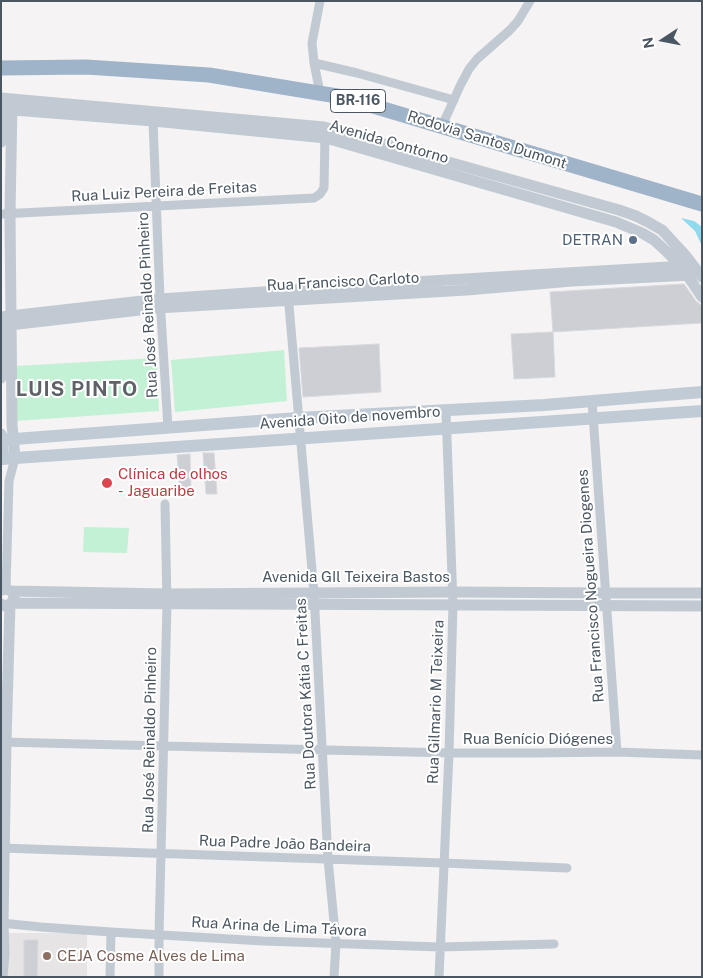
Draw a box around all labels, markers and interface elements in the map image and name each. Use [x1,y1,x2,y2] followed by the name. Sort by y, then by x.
[638,15,688,65] north arrow
[639,36,657,50] text: N
[330,90,386,112] road number: BR-116
[405,107,569,173] street label: Rodovia Santos Dumont
[327,116,451,168] street label: Avenida Contorno
[71,178,257,206] street label: Rua Luiz Pereira de Freitas
[134,212,162,398] street label: Rua José Reinaldo Pinheiro
[562,231,623,249] place label: DETRAN
[627,234,639,246] marker: DETRAN
[266,269,420,295] street label: Rua Francisco Carloto
[15,378,139,402] district label: LUIS PINTO
[259,403,441,433] street label: Avenida Oito de novembro
[118,465,228,500] place label: Clínica de olhos - Jaguaribe
[574,469,608,703] street label: Rua Francisco Nogueira Diogenes
[100,476,114,490] marker: Clínica de olhos - Jaguaribe
[262,568,450,586] street label: Avenida GIl Teixeira Bastos
[292,598,320,790] street label: Rua Doutora Kátia C Freitas
[424,620,448,784] street label: Rua Gilmario M Teixeira
[139,647,161,833] street label: Rua José Reinaldo Pinheiro
[463,730,613,748] street label: Rua Benício Diógenes
[199,832,371,856] street label: Rua Padre João Bandeira
[191,913,367,941] street label: Rua Arina de Lima Távora
[57,947,245,965] place label: CEJA Cosme Alves de Lima
[41,950,53,962] marker: CEJA Cosme Alves de Lima

